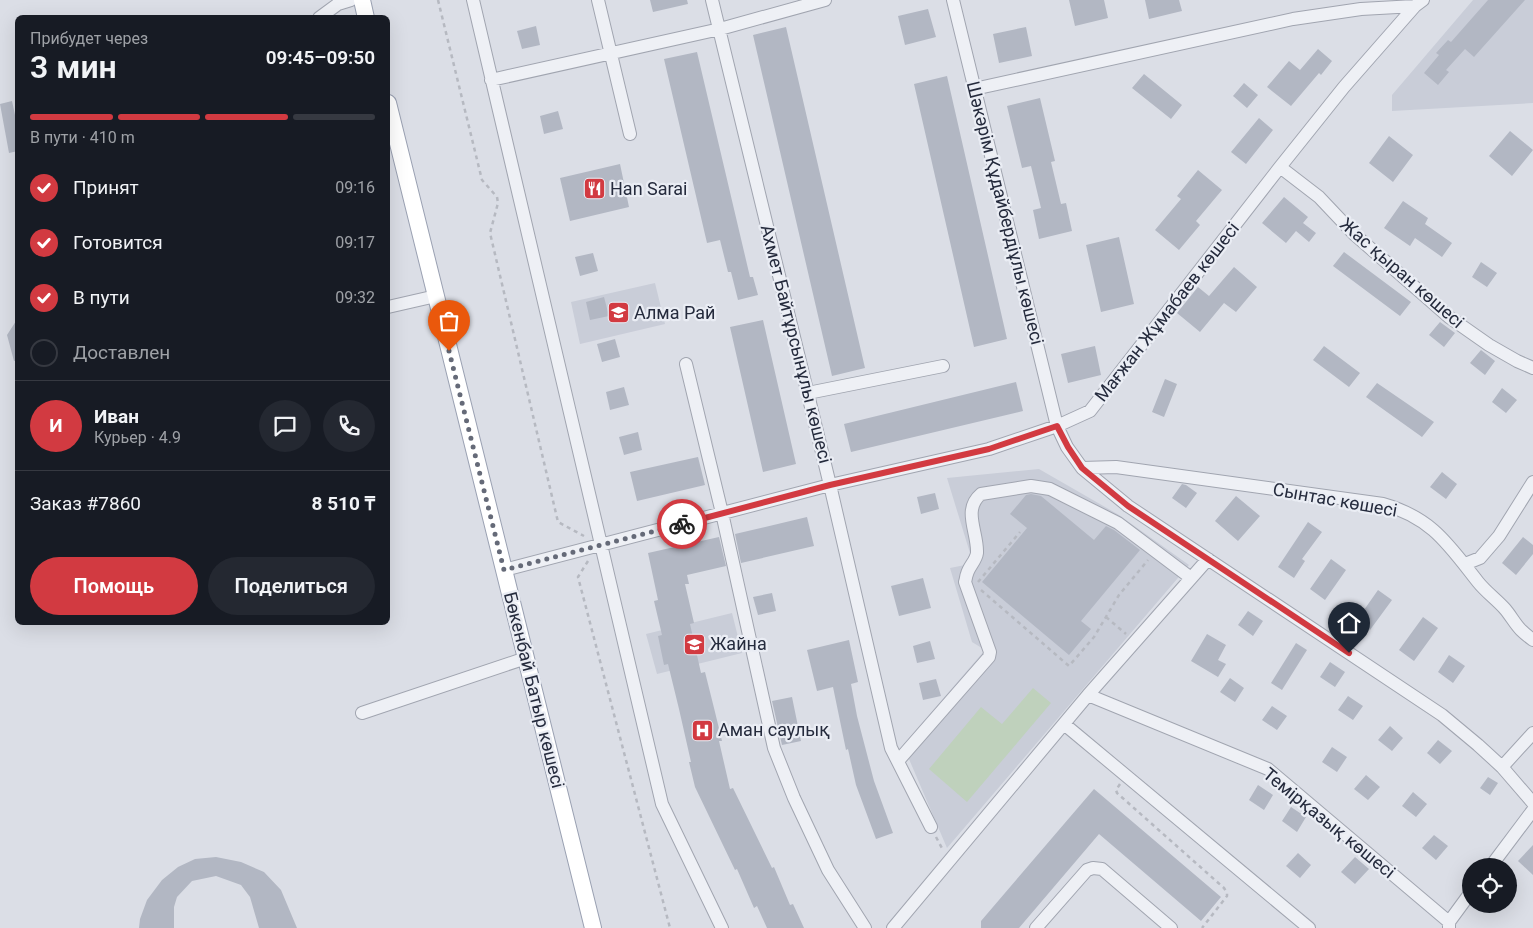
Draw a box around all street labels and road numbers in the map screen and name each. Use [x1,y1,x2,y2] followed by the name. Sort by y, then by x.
[963,79,1048,347] street label: Шәкәрім Құдайбердіұлы көшесі
[1336,213,1468,332] street label: Жас қыран көшесі
[1090,218,1243,406] street label: Мағжан Жұмабаев көшесі
[757,222,836,465] street label: Ахмет Байтұрсынұлы көшесі
[1271,478,1399,521] street label: Сынтас көшесі
[500,590,569,790] street label: Бөкенбай Батыр көшесі
[1259,763,1399,882] street label: Темірқазық көшесі

